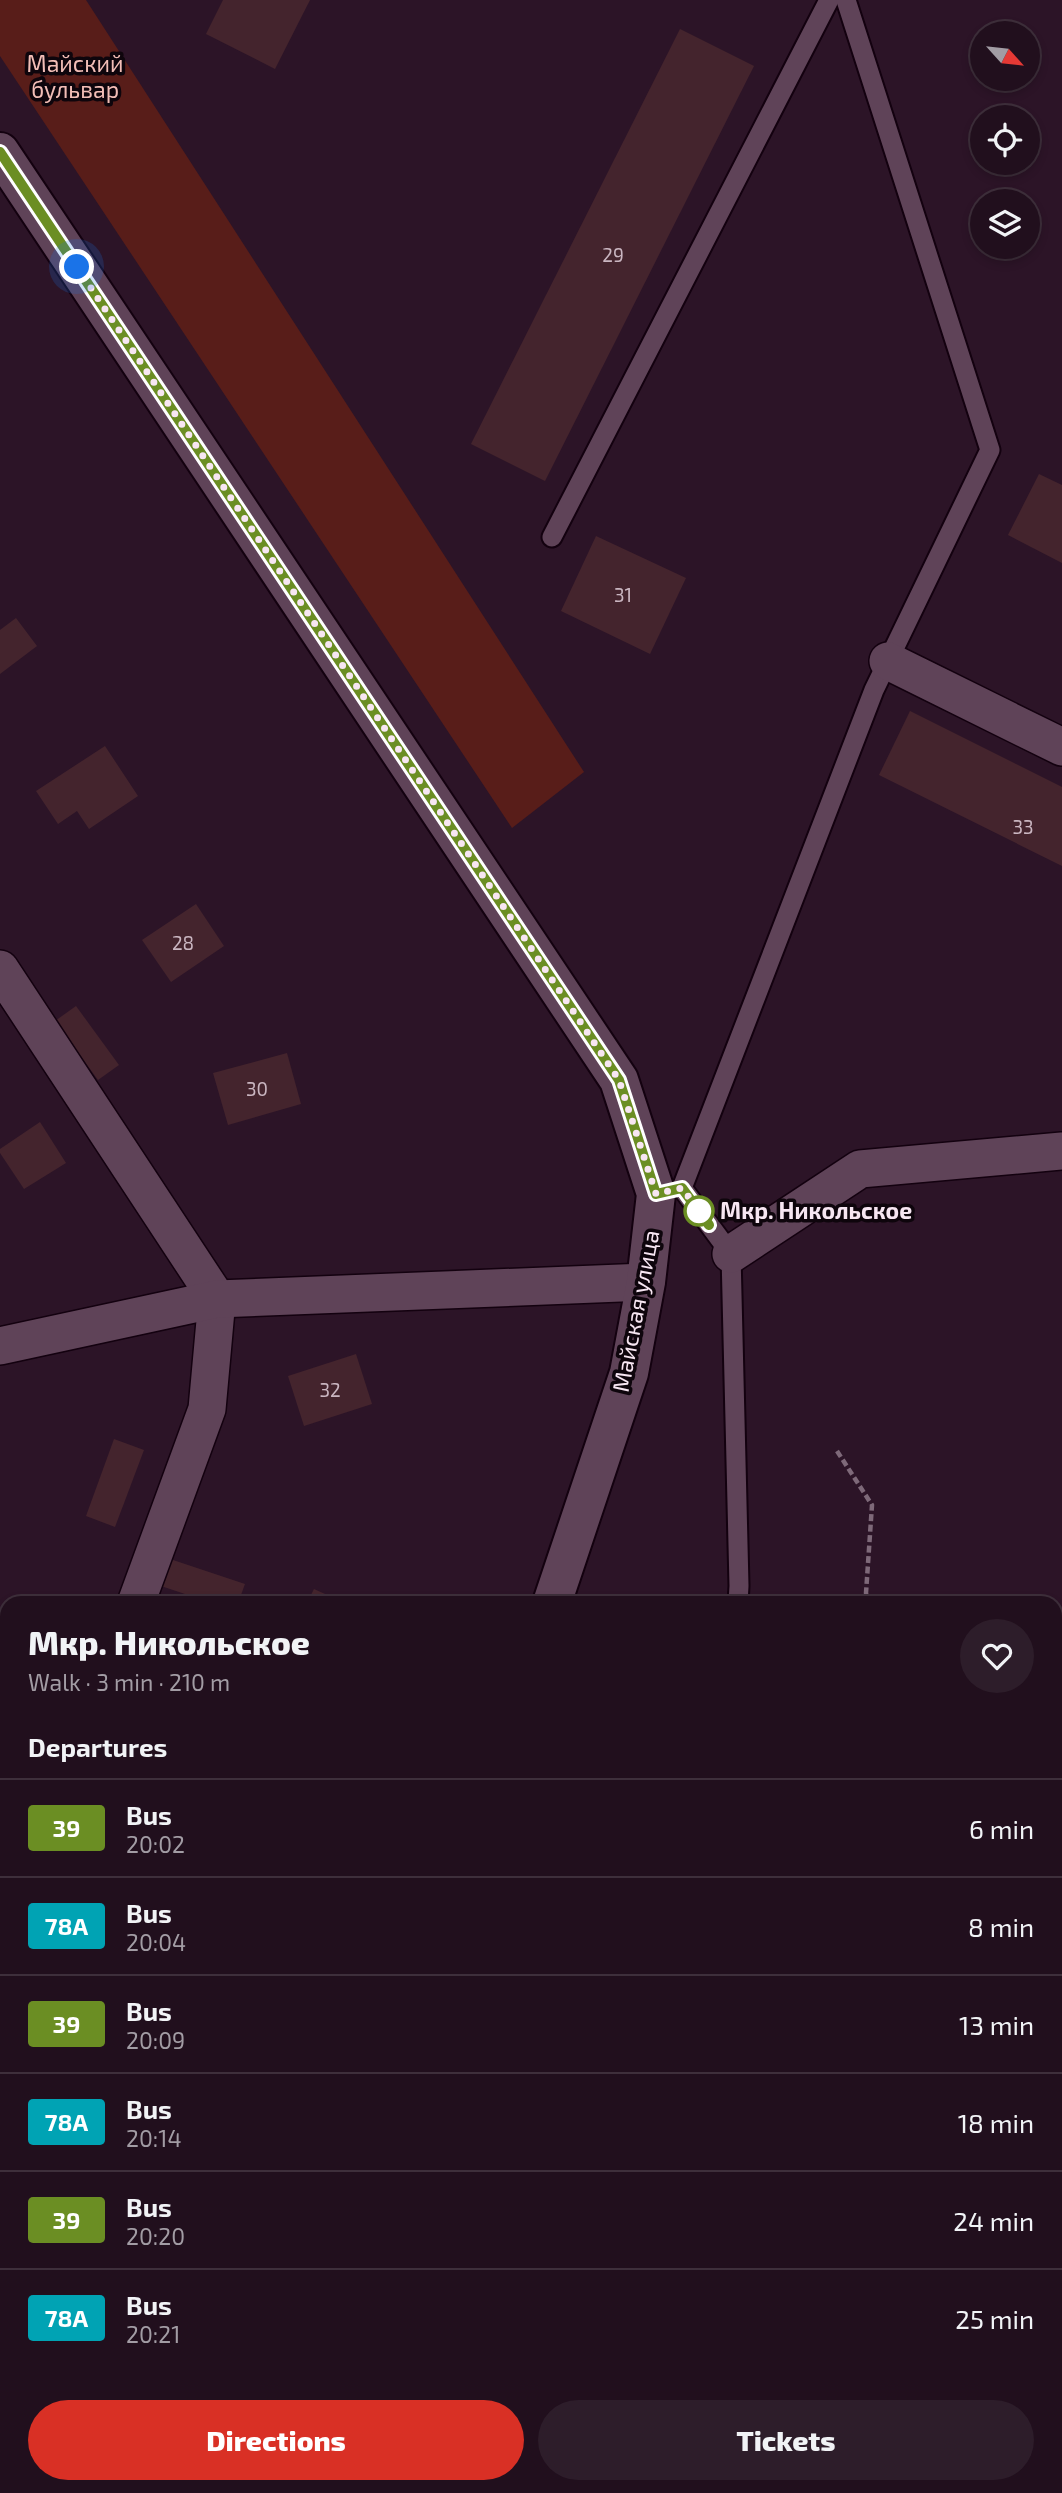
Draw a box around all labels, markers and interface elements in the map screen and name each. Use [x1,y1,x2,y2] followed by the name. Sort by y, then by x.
[970,21,1040,91] north arrow
[970,21,1040,259] map controls
[26,49,124,104] park label: Майский бульвар
[970,105,1040,175] button: locate
[970,189,1040,259] button: layers
[602,243,624,266] house number: 29
[59,249,94,284] your location
[614,583,632,606] house number: 31
[1012,815,1034,838] house number: 33
[172,931,194,954] house number: 28
[246,1077,268,1100] house number: 30
[684,1196,714,1226] marker: Мкр. Никольское
[720,1196,912,1224] place label: Мкр. Никольское
[606,1227,665,1394] street label: Майская улица
[319,1378,341,1401] house number: 32
[960,1619,1034,1693] button: heart
[28,1622,310,1662] text: Мкр. Никольское
[28,1668,230,1696] text: Walk · 3 min · 210 m
[28,1731,167,1762] text: Departures
[126,1799,172,1830] text: Bus
[53,1813,80,1842] text: 39
[969,1813,1034,1844] text: 6 min
[126,1830,185,1858] text: 20:02
[126,1897,172,1928] text: Bus
[45,1911,88,1940] text: 78А
[968,1911,1034,1942] text: 8 min
[126,1928,186,1956] text: 20:04
[126,1995,172,2026] text: Bus
[53,2009,80,2038] text: 39
[959,2009,1034,2040] text: 13 min
[126,2026,185,2054] text: 20:09
[126,2093,172,2124] text: Bus
[45,2107,88,2136] text: 78А
[958,2107,1034,2138] text: 18 min
[126,2124,182,2152] text: 20:14
[126,2191,172,2222] text: Bus
[53,2205,80,2234] text: 39
[953,2205,1034,2236] text: 24 min
[126,2222,185,2250] text: 20:20
[126,2289,172,2320] text: Bus
[45,2303,88,2332] text: 78А
[955,2303,1034,2334] text: 25 min
[126,2320,180,2348] text: 20:21
[28,2400,524,2480] button: Directions
[538,2400,1034,2480] button: Tickets

